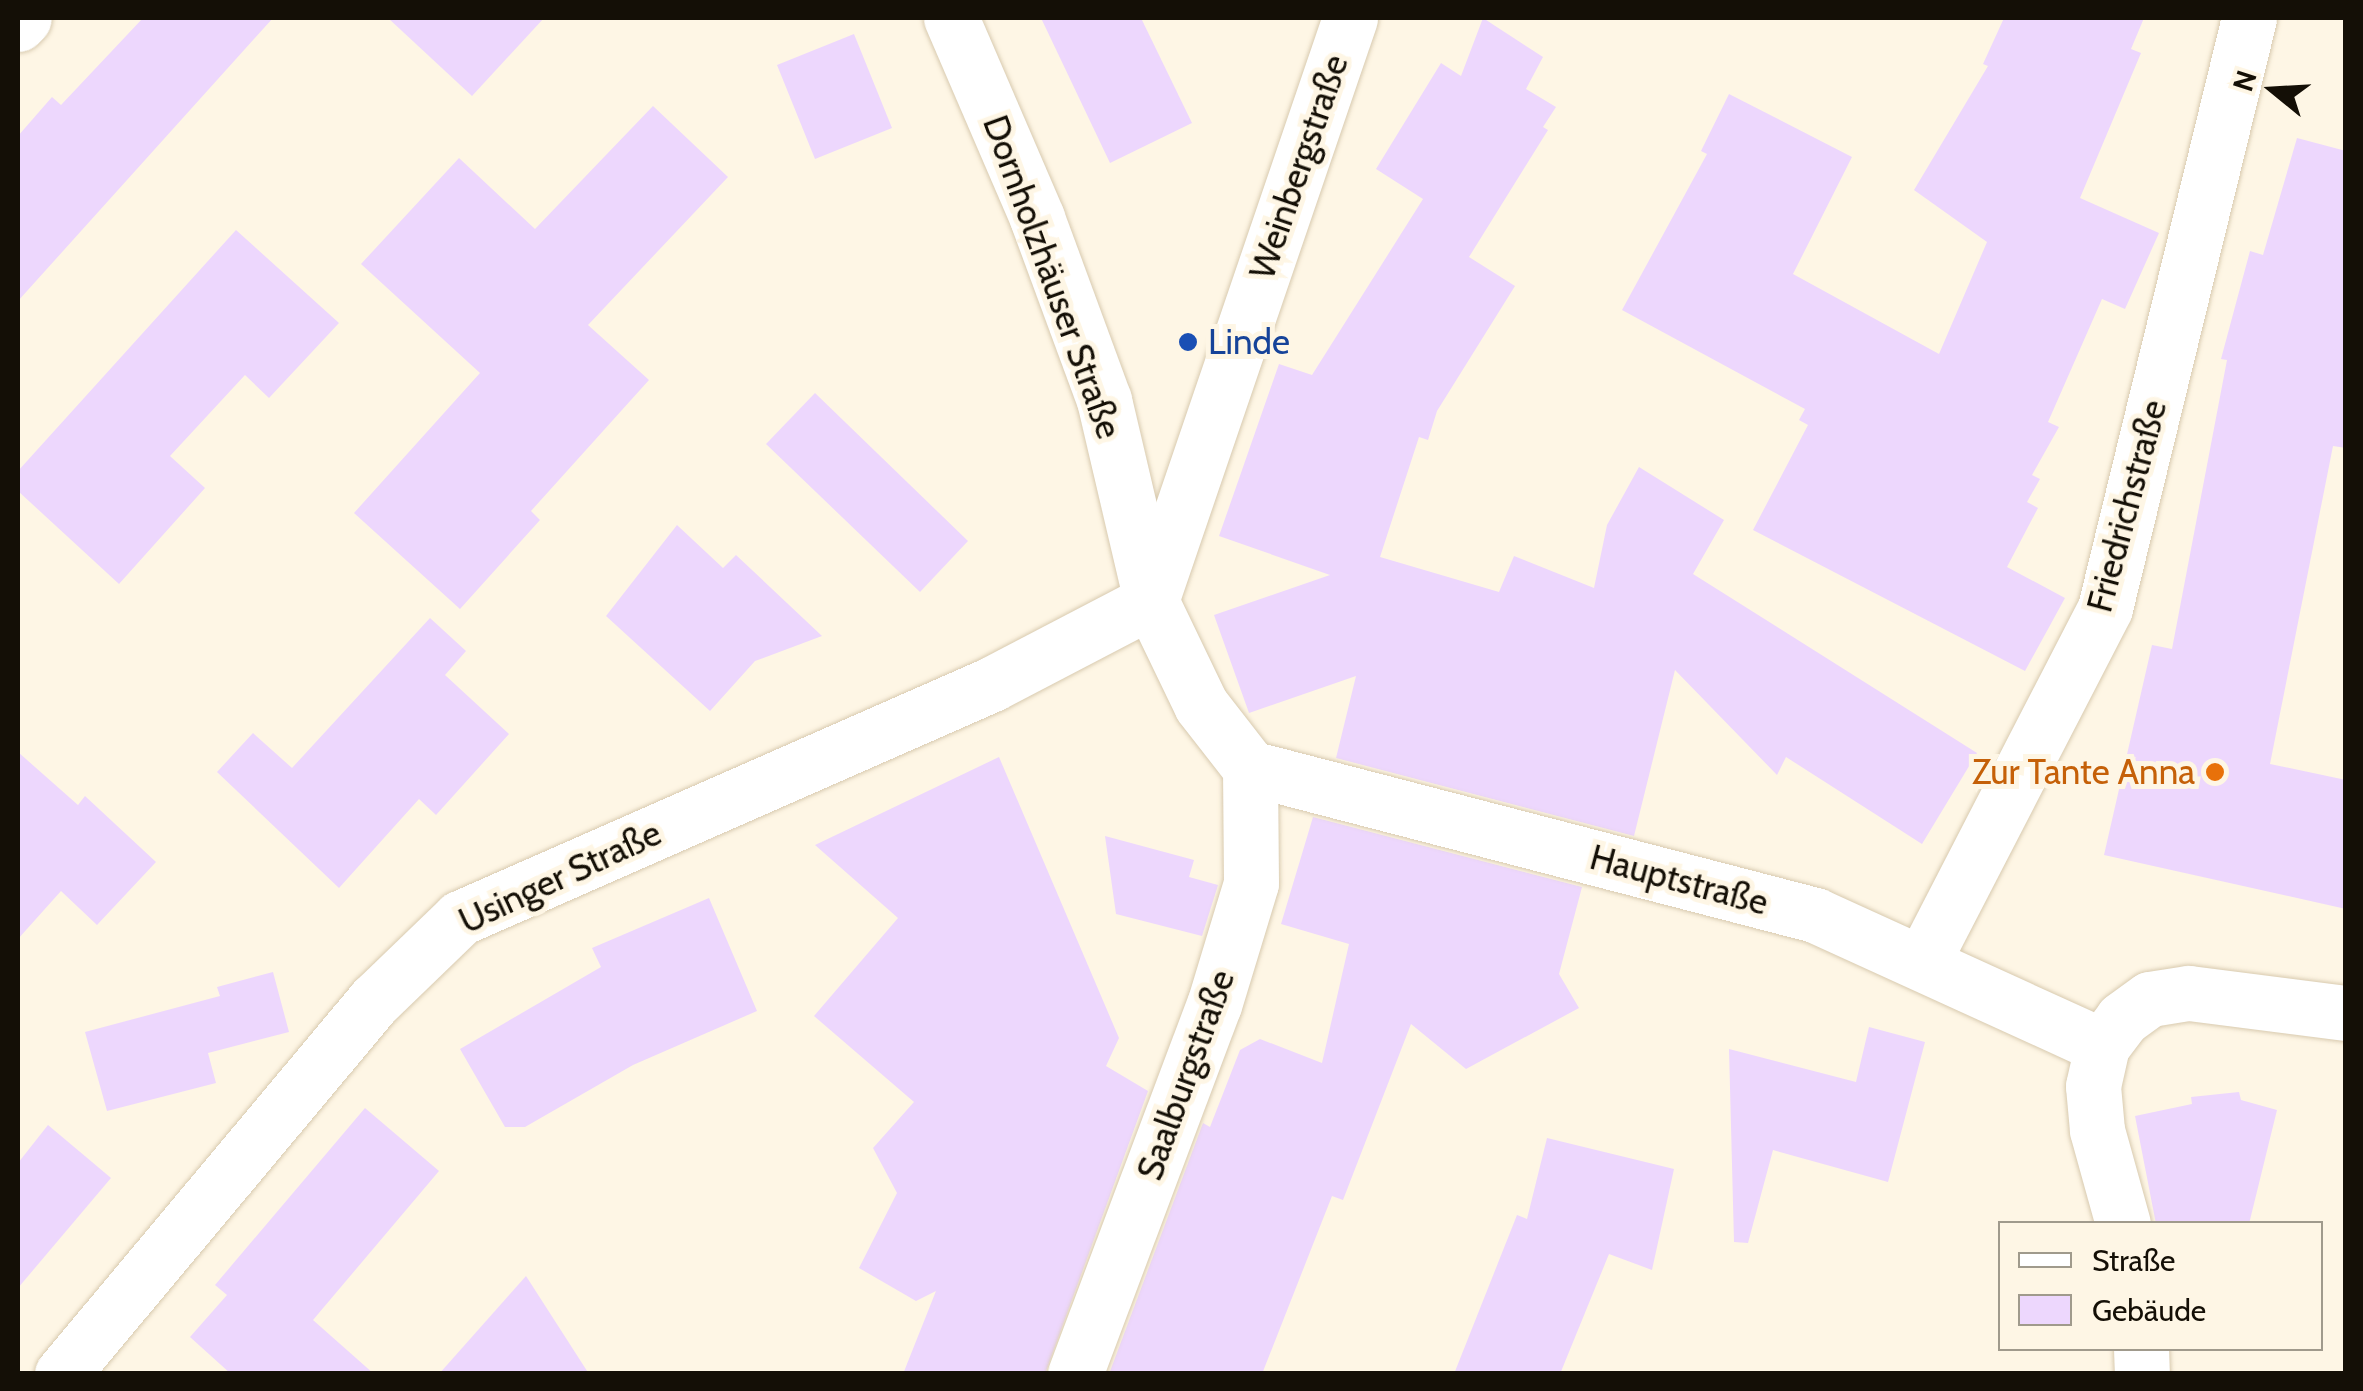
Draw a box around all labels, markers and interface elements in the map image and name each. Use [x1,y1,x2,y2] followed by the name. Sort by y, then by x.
[2223,40,2323,140] north arrow
[1241,49,1357,285] street label: Weinbergstraße
[2225,66,2264,95] text: N
[974,110,1130,444] street label: Dornholzhäuser Straße
[1208,321,1290,363] place label: Linde
[1177,331,1199,353] marker: Linde
[2079,395,2175,617] street label: Friedrichstraße
[1972,751,2195,793] place label: Zur Tante Anna
[2204,761,2226,783] marker: Zur Tante Anna
[452,812,668,942] street label: Usinger Straße
[1585,836,1773,924] street label: Hauptstraße
[1129,964,1243,1186] street label: Saalburgstraße
[1998,1221,2323,1351] legend
[2092,1242,2175,1279] text: Straße
[2092,1292,2206,1329] text: Gebäude

